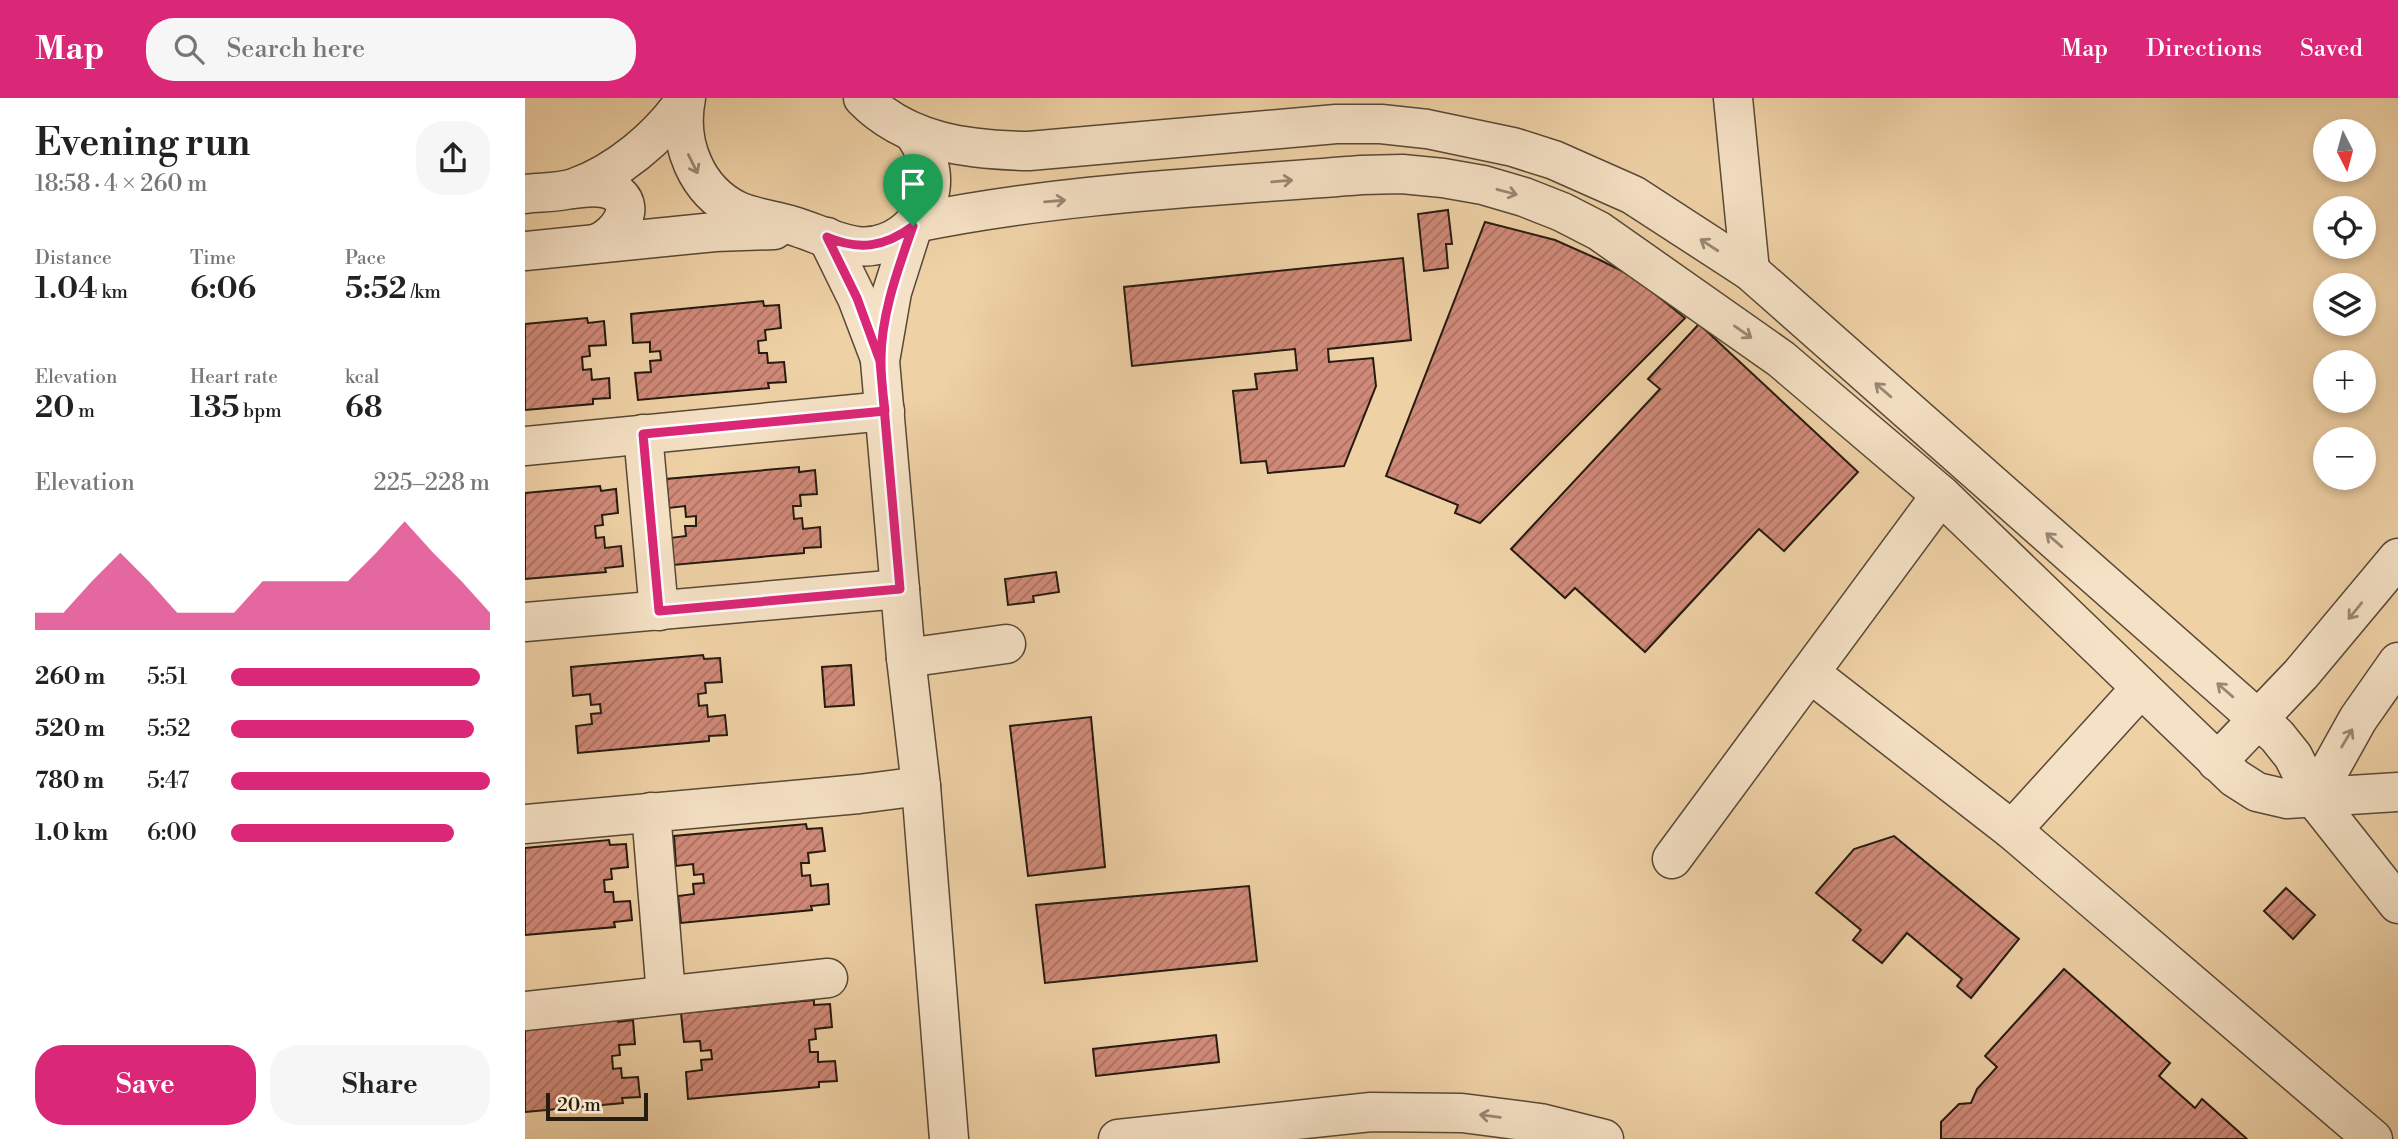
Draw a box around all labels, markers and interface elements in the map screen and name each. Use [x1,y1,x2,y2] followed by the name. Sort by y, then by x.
[146,18,636,81] search box
[35,29,104,70] text: Map
[170,30,208,68] icon: search
[226,33,365,65] text: Search here
[2061,34,2108,64] text: Map
[2146,34,2262,64] text: Directions
[2300,34,2363,64] text: Saved
[2313,119,2377,182] north arrow
[2313,119,2376,490] map controls
[35,120,250,167] text: Evening run
[416,121,490,195] button: share
[687,153,701,174] one-way arrow
[883,154,943,226] pin
[894,165,932,203] icon: arrive
[35,170,207,198] text: 18:58 · 4 × 260 m
[1270,174,1293,187] one-way arrow
[1495,186,1518,199] one-way arrow
[1043,194,1066,207] one-way arrow
[2313,196,2376,259] button: locate
[1700,237,1719,252] one-way arrow
[35,246,112,270] text: Distance
[190,246,236,270] text: Time
[345,246,386,270] text: Pace
[35,270,98,308] text: 1.04
[190,270,256,308] text: 6:06
[345,270,407,308] text: 5:52
[2313,273,2376,336] button: layers
[98,280,128,304] text: km
[407,280,441,304] text: /km
[1733,325,1752,339] one-way arrow
[2313,350,2376,413] button: +
[35,365,117,389] text: Elevation
[190,365,278,389] text: Heart rate
[345,365,379,389] text: kcal
[1874,382,1892,398] one-way arrow
[35,389,74,427] text: 20
[190,389,239,427] text: 135
[345,389,383,427] text: 68
[74,399,95,423] text: m
[239,399,282,423] text: bpm
[2313,427,2376,490] button: −
[35,469,135,497] text: Elevation
[374,469,490,497] text: 225–228 m
[2045,532,2063,548] one-way arrow
[2348,601,2363,619] one-way arrow
[35,663,105,691] text: 260 m
[147,663,187,691] text: 5:51
[2217,682,2234,699] one-way arrow
[35,715,105,743] text: 520 m
[147,715,191,743] text: 5:52
[2340,728,2354,748] one-way arrow
[35,767,104,795] text: 780 m
[147,767,189,795] text: 5:47
[35,819,108,847] text: 1.0 km
[147,819,197,847] text: 6:00
[35,1045,256,1125] button: Save
[270,1045,490,1125] button: Share
[546,1090,647,1122] scale bar
[557,1093,601,1117] text: 20 m
[1479,1109,1501,1122] one-way arrow

